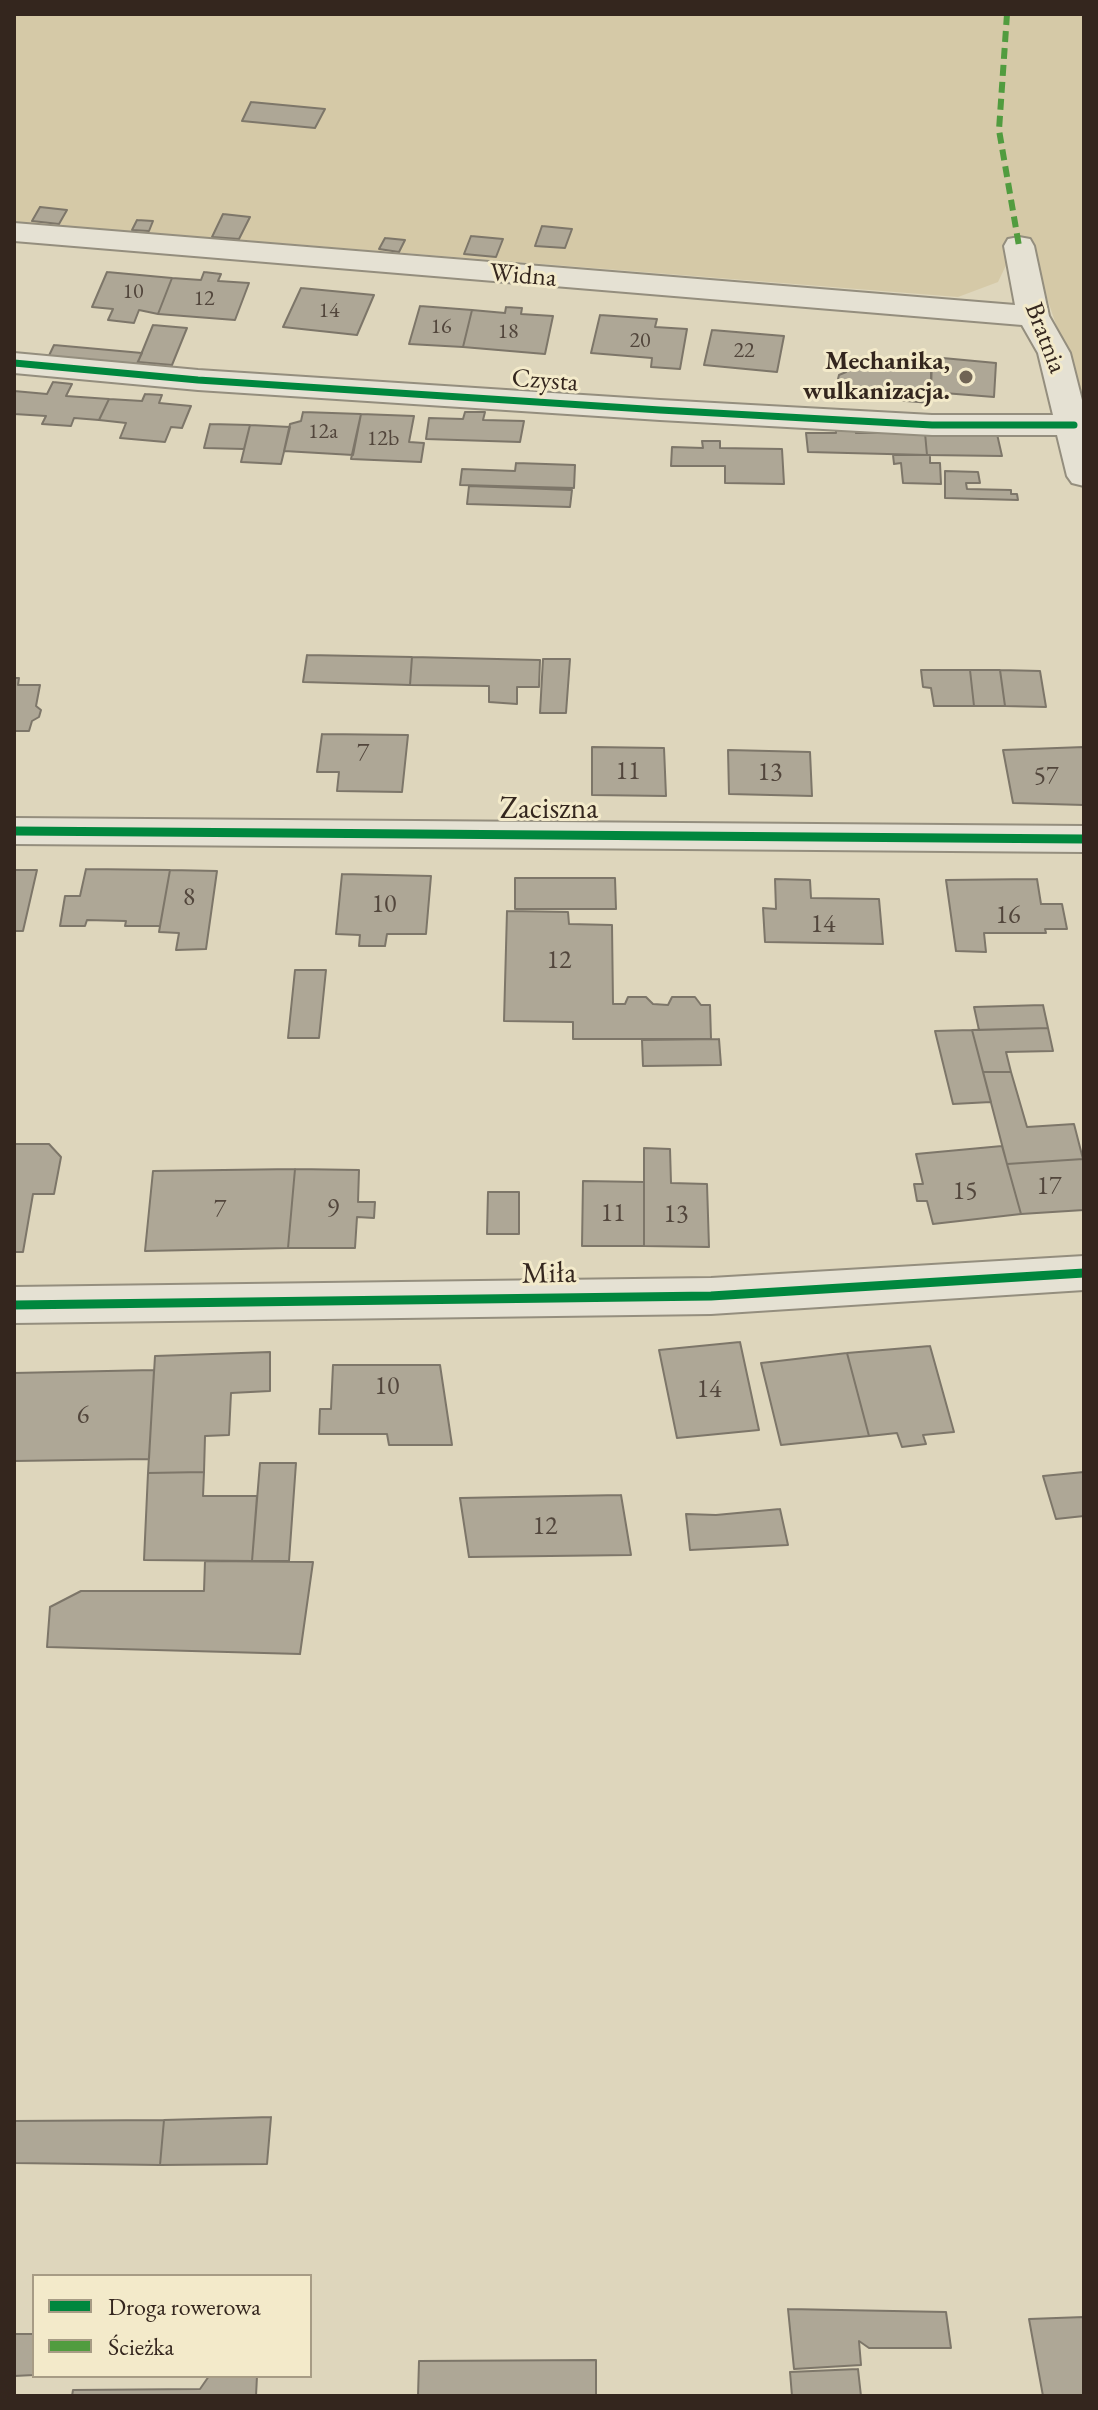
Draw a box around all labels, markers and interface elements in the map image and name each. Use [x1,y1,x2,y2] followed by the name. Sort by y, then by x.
[488,258,558,294] street label: Widna
[122,279,144,305] house number: 10
[193,286,215,312] house number: 12
[318,298,340,324] house number: 14
[1017,298,1073,378] street label: Bratnia
[430,314,452,340] house number: 16
[497,319,519,345] house number: 18
[629,328,651,354] house number: 20
[733,338,755,364] house number: 22
[803,346,950,408] place label: Mechanika, wulkanizacja.
[511,363,579,399] street label: Czysta
[957,368,975,386] marker: Mechanika, wulkanizacja.
[308,419,338,445] house number: 12a
[367,426,399,452] house number: 12b
[357,738,369,770] house number: 7
[616,756,640,788] house number: 11
[758,757,782,789] house number: 13
[1034,761,1058,793] house number: 57
[500,792,598,828] street label: Zaciszna
[183,882,195,914] house number: 8
[372,889,396,921] house number: 10
[996,900,1020,932] house number: 16
[811,909,835,941] house number: 14
[547,945,571,977] house number: 12
[1037,1171,1061,1203] house number: 17
[953,1176,977,1208] house number: 15
[214,1194,226,1226] house number: 7
[327,1194,339,1226] house number: 9
[601,1198,625,1230] house number: 11
[664,1199,688,1231] house number: 13
[521,1256,577,1292] street label: Miła
[375,1371,399,1403] house number: 10
[697,1374,721,1406] house number: 14
[77,1400,89,1432] house number: 6
[533,1511,557,1543] house number: 12
[32,2274,312,2378] legend
[108,2291,261,2322] text: Droga rowerowa
[108,2331,174,2362] text: Ścieżka

